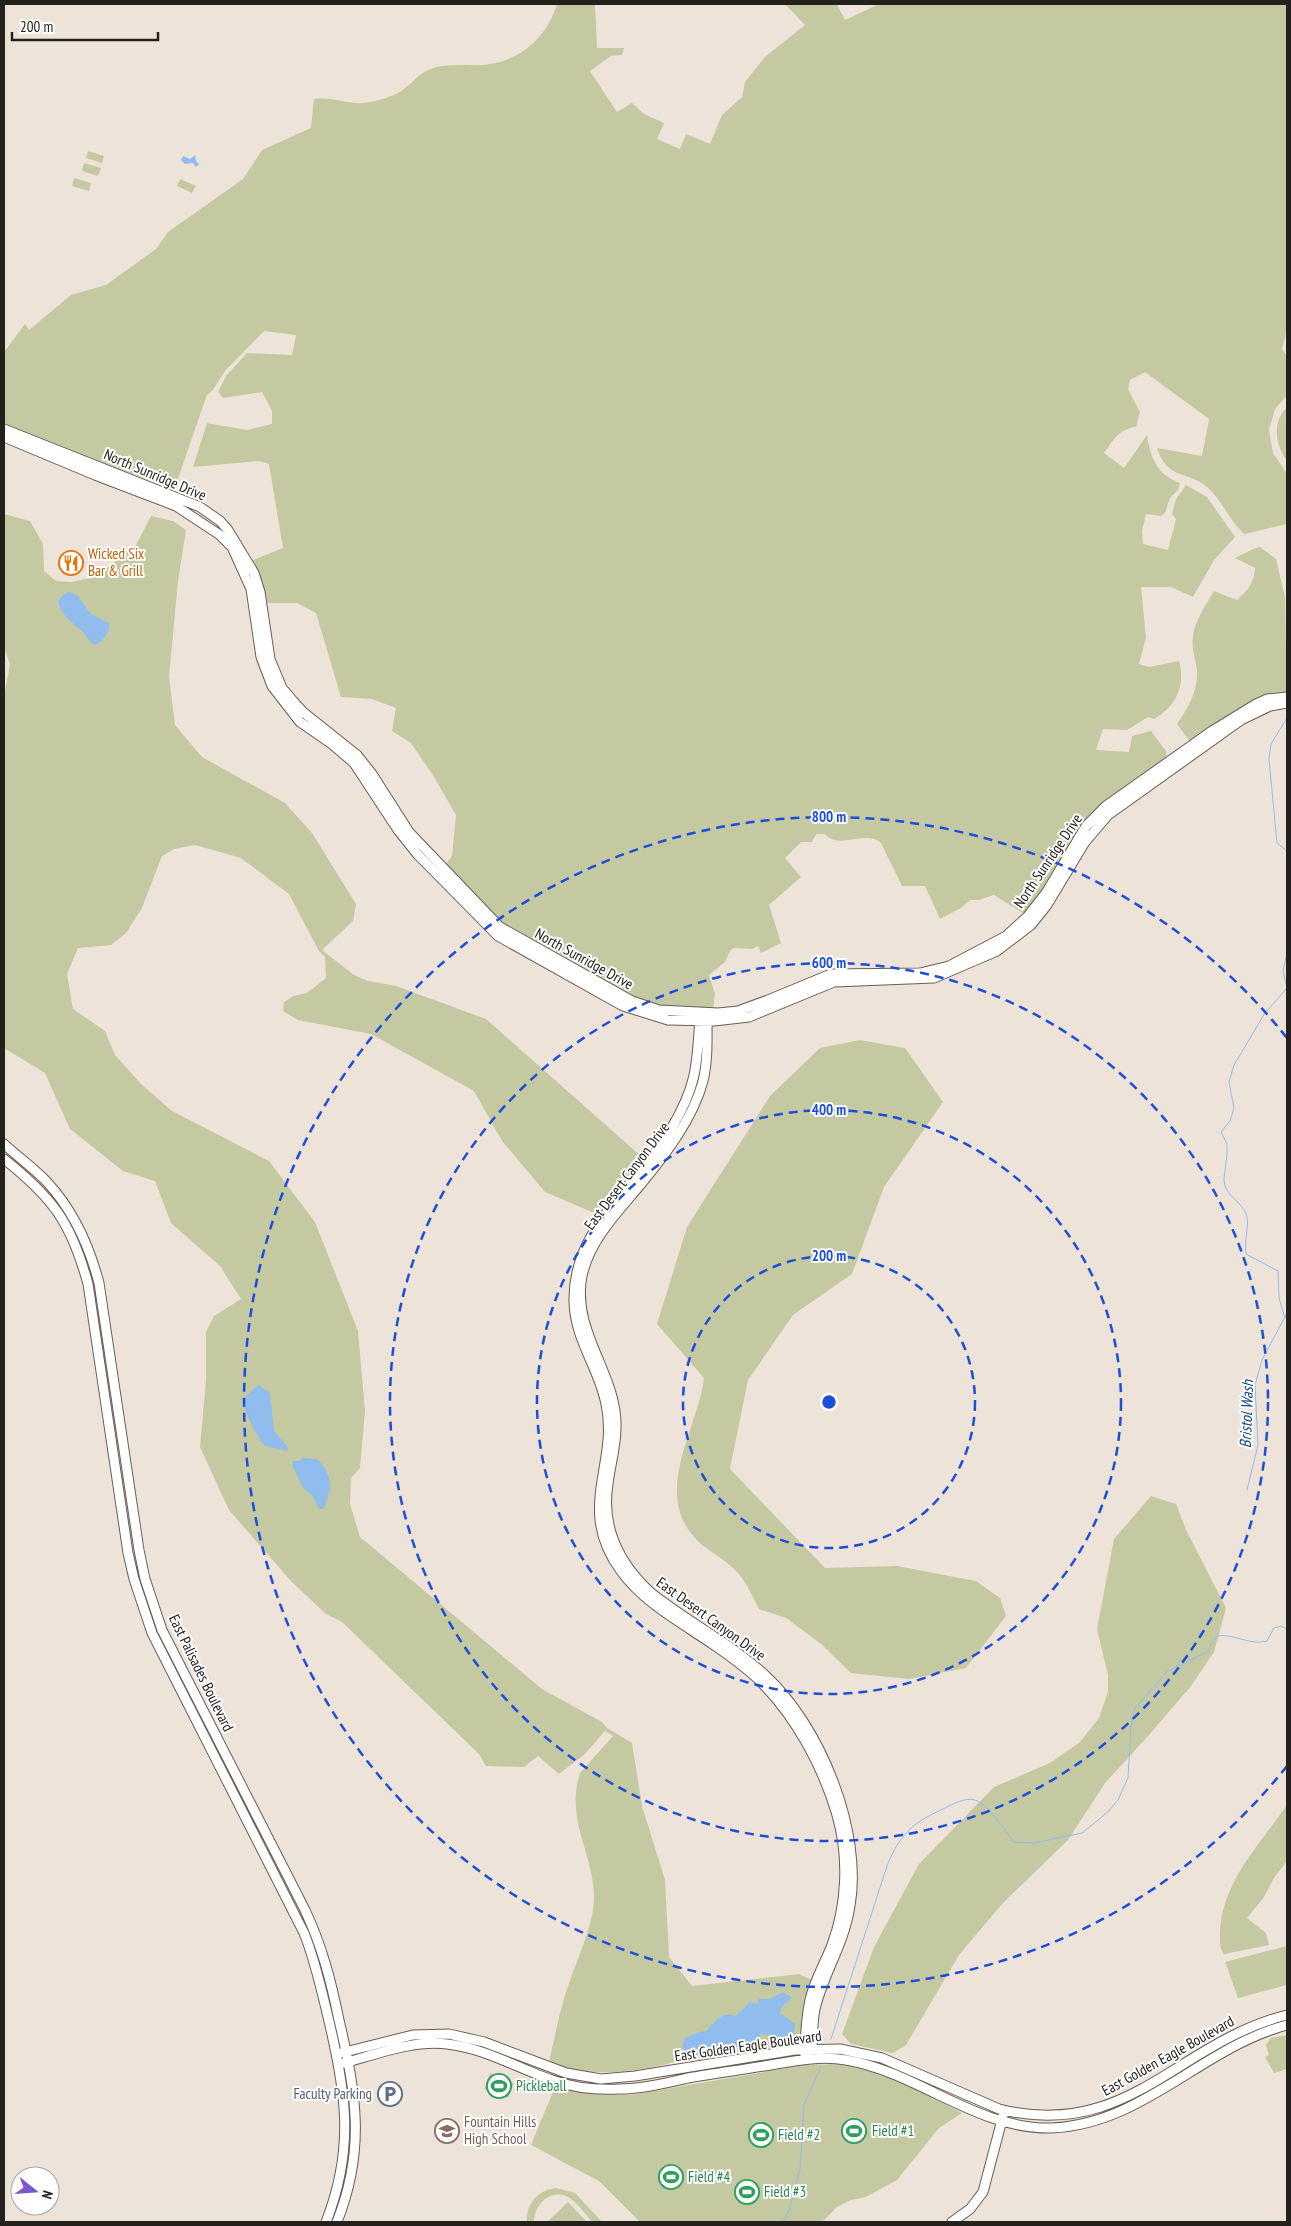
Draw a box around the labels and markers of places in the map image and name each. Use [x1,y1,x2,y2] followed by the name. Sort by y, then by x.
[88,544,144,580] place label: Wicked Six Bar & Grill
[58,550,84,576] restaurant icon: Wicked Six Bar & Grill
[820,1393,838,1411] centre of rings
[486,2073,512,2099] sports icon: Pickleball
[516,2076,567,2095] place label: Pickleball
[377,2081,403,2107] parking icon: Faculty Parking
[293,2084,372,2103] place label: Faculty Parking
[464,2112,536,2148] place label: Fountain Hills High School
[434,2118,460,2144] school or university icon: Fountain Hills High School
[841,2118,867,2144] sports icon: Field #1
[872,2121,914,2140] place label: Field #1
[748,2122,774,2148] sports icon: Field #2
[778,2125,820,2144] place label: Field #2
[658,2164,684,2190] sports icon: Field #4
[688,2167,731,2186] place label: Field #4
[734,2179,760,2205] sports icon: Field #3
[764,2182,806,2201] place label: Field #3

